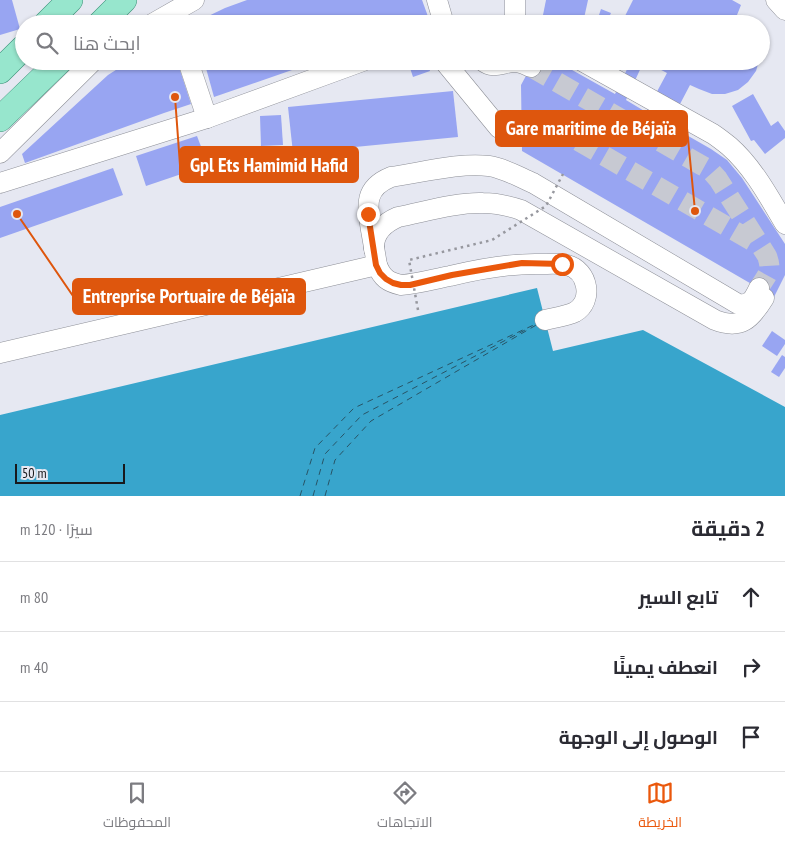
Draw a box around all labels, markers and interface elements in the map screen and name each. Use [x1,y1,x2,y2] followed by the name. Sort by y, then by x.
[15,15,770,70] search box
[33,29,61,57] icon: search
[73,31,141,55] text: ابحث هنا
[496,111,687,146] callout: Gare maritime de Béjaïa
[506,115,676,141] text: Gare maritime de Béjaïa
[180,147,358,182] callout: Gpl Ets Hamimid Hafid
[190,152,348,178] text: Gpl Ets Hamimid Hafid
[357,203,380,226] route end
[551,253,574,276] route start
[73,279,305,314] callout: Entreprise Portuaire de Béjaïa
[83,283,295,309] text: Entreprise Portuaire de Béjaïa
[15,461,125,484] scale bar
[22,464,47,482] text: 50 m
[691,515,765,542] text: 2 دقيقة
[20,519,93,539] text: سيرًا · 120 m
[737,583,765,611] icon: ahead
[639,585,718,609] text: تابع السير
[20,587,48,607] text: 80 m
[737,653,765,681] icon: right
[613,655,718,679] text: انعطف يمينًا
[20,657,48,677] text: 40 m
[737,723,765,751] icon: arrive
[559,725,718,749] text: الوصول إلى الوجهة
[103,779,171,835] tab: المحفوظات
[377,779,432,835] tab: الاتجاهات
[638,779,682,835] tab: الخريطة

